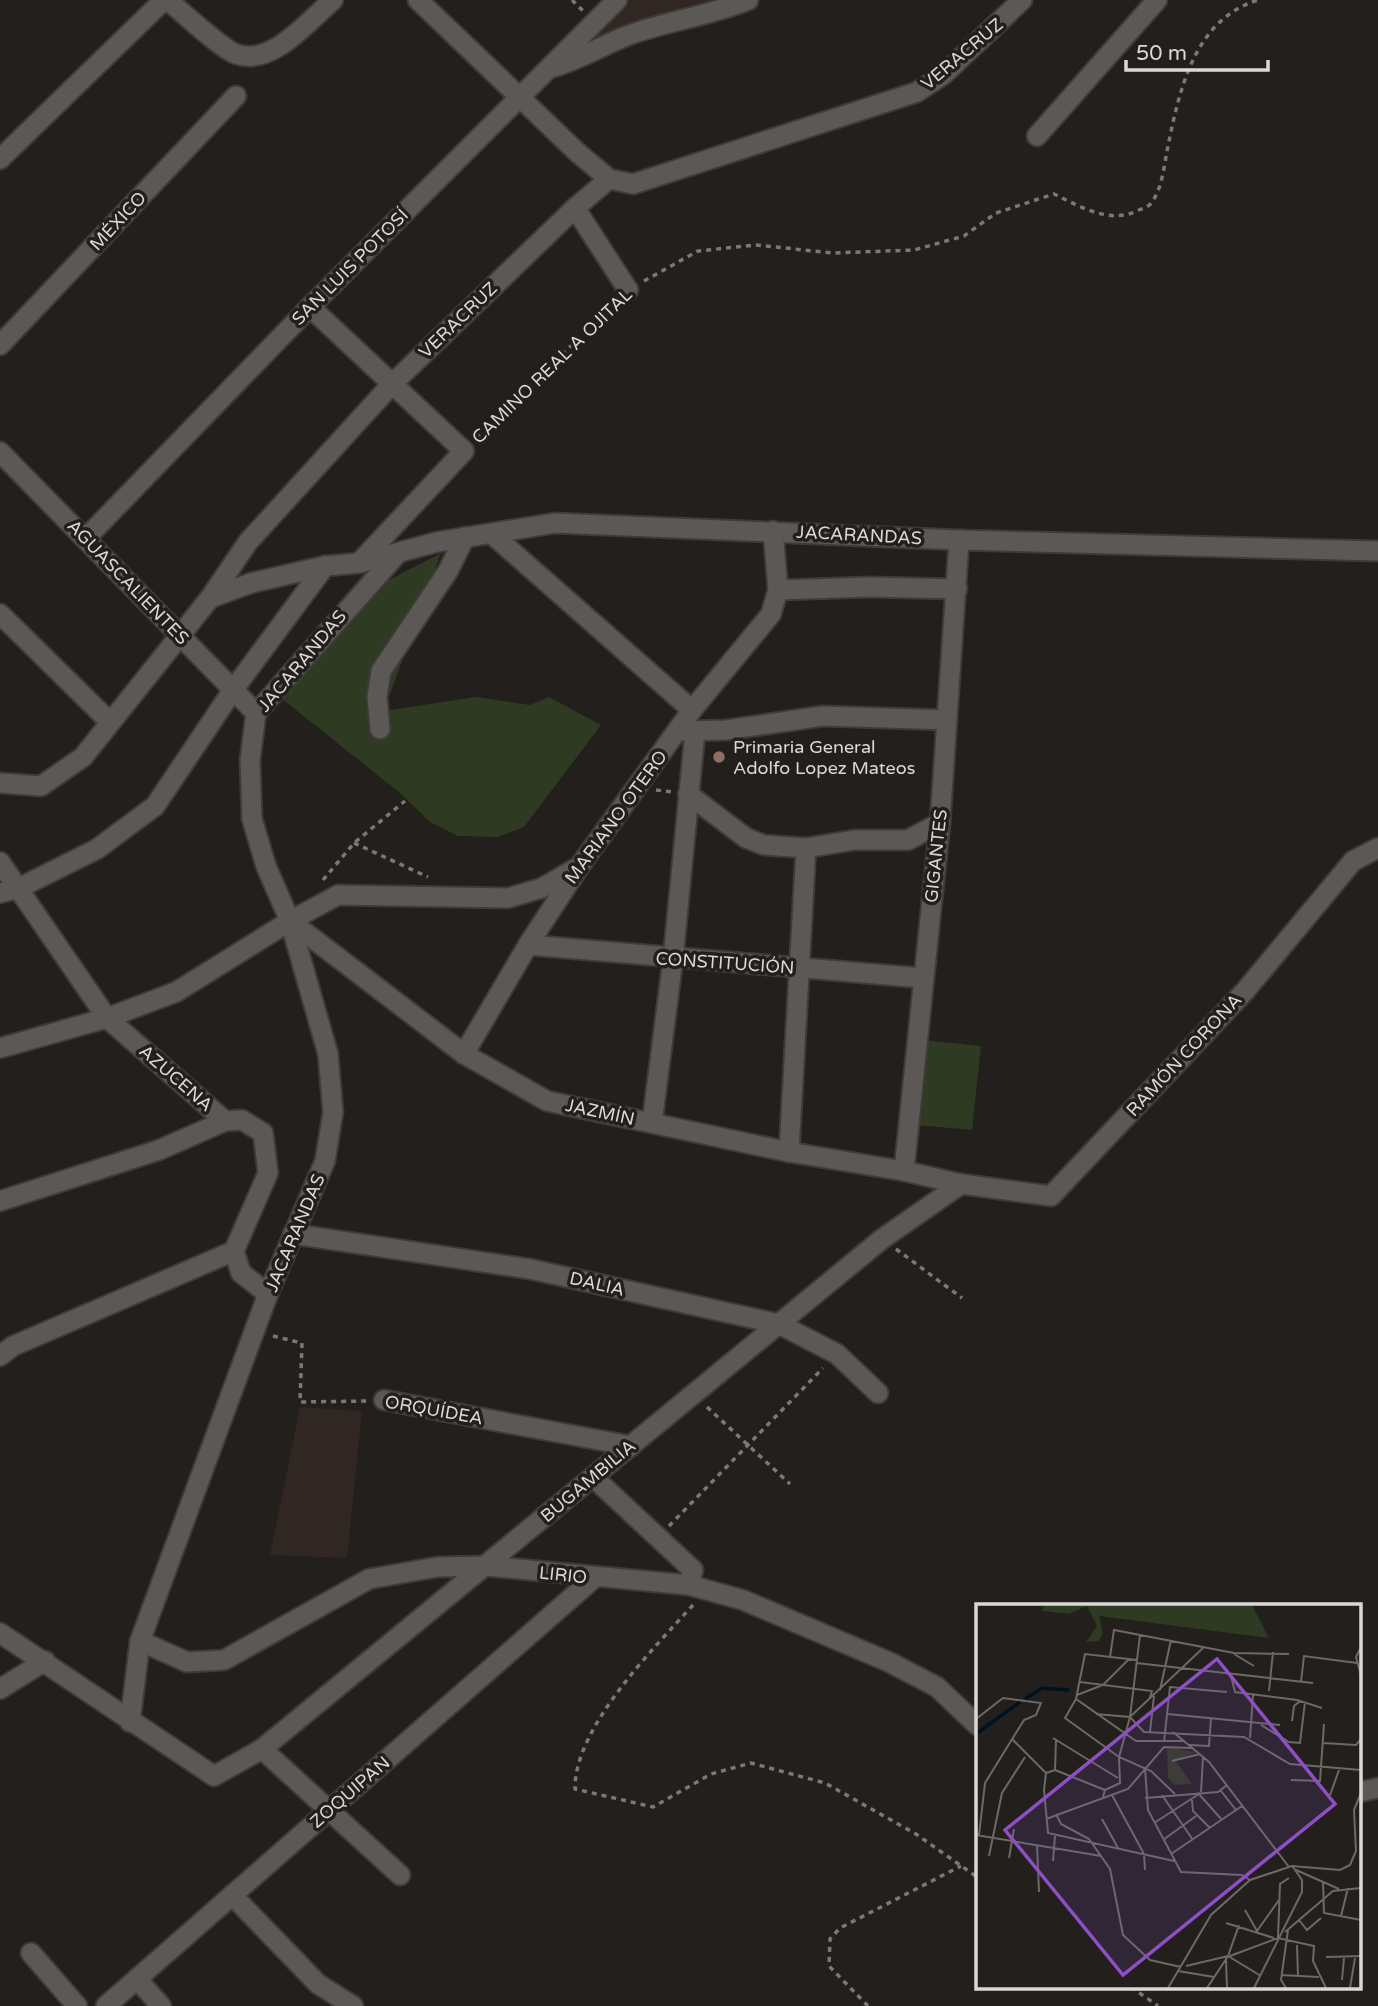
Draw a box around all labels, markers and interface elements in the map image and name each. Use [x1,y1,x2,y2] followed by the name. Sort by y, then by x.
[916,13,1008,95] street label: VERACRUZ
[1126,28,1268,72] scale bar
[1136,41,1187,66] text: 50 m
[85,187,151,255] street label: MÉXICO
[287,204,413,330] street label: SAN LUIS POTOSÍ
[414,277,502,363] street label: VERACRUZ
[467,283,637,448] street label: CAMINO REAL A OJITAL
[63,515,193,649] street label: AGUASCALIENTES
[796,521,922,549] street label: JACARANDAS
[253,606,351,716] street label: JACARANDAS
[733,736,915,779] place label: Primaria General Adolfo Lopez Mateos
[560,746,672,888] street label: MARIANO OTERO
[711,749,727,765] marker: Primaria General Adolfo Lopez Mateos
[920,808,952,904] street label: GIGANTES
[655,947,795,979] street label: CONSTITUCIÓN
[1122,989,1246,1121] street label: RAMÓN CORONA
[135,1040,217,1116] street label: AZUCENA
[563,1094,637,1130] street label: JAZMÍN
[260,1171,330,1295] street label: JACARANDAS
[567,1267,627,1301] street label: DALIA
[383,1391,485,1429] street label: ORQUÍDEA
[536,1435,640,1527] street label: BUGAMBILIA
[538,1562,588,1588] street label: LIRIO
[976,1604,1360,1988] inset map
[306,1751,394,1833] street label: ZOQUIPAN

